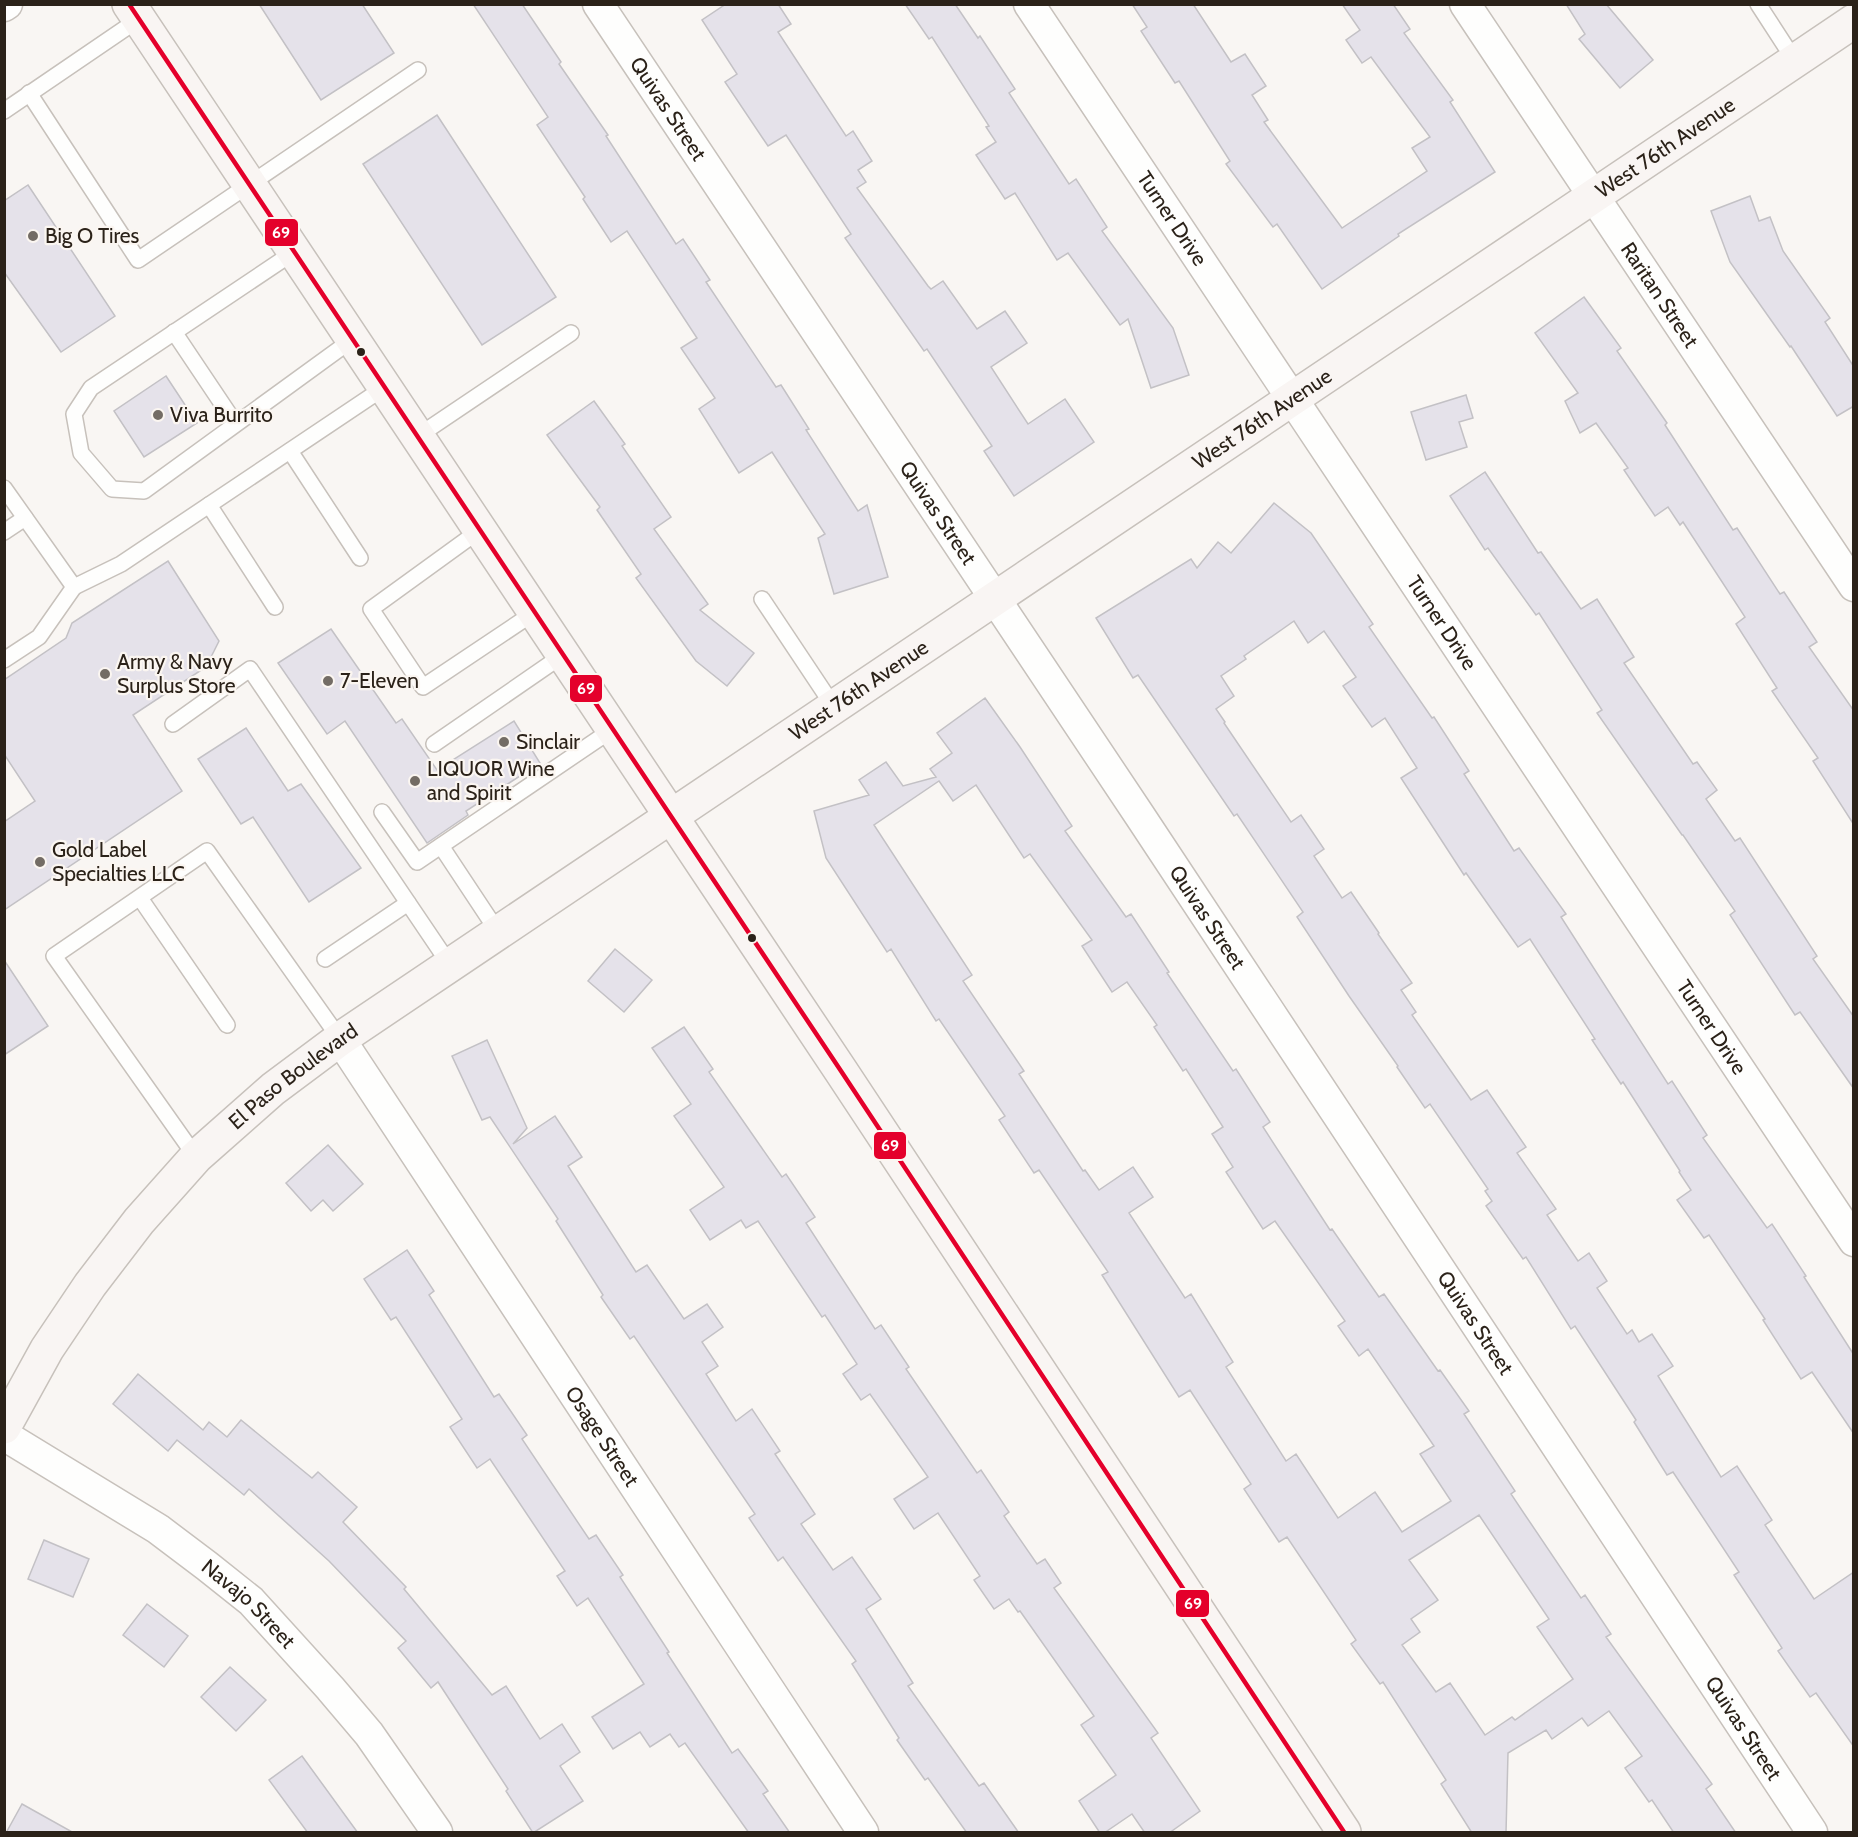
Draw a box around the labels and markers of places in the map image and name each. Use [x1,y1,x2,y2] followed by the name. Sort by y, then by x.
[45,223,140,248] place label: Big O Tires
[26,229,40,243] marker: Big O Tires
[355,346,367,358] unlabelled marker
[170,402,273,427] place label: Viva Burrito
[151,408,165,422] marker: Viva Burrito
[117,649,236,698] place label: Army & Navy Surplus Store
[98,667,112,681] marker: Army & Navy Surplus Store
[340,668,419,693] place label: 7-Eleven
[321,674,335,688] marker: 7-Eleven
[516,729,580,754] place label: Sinclair
[497,735,511,749] marker: Sinclair
[427,756,555,805] place label: LIQUOR Wine and Spirit
[408,774,422,788] marker: LIQUOR Wine and Spirit
[52,837,185,886] place label: Gold Label Specialties LLC
[33,855,47,869] marker: Gold Label Specialties LLC
[746,932,758,944] unlabelled marker

